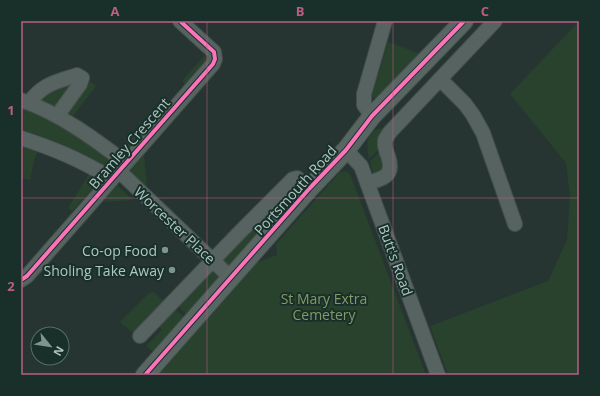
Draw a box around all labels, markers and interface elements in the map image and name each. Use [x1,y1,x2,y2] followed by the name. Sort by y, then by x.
[111,2,120,20] text: A
[296,2,305,20] text: B
[481,2,489,20] text: C
[84,93,174,193] street label: Bramley Crescent
[7,101,15,119] text: 1
[250,141,340,239] street label: Portsmouth Road
[130,182,220,268] street label: Worcester Place
[374,222,418,298] street label: Butt's Road
[82,241,157,260] place label: Co-op Food
[160,245,170,255] marker: Co-op Food
[44,261,165,280] place label: Sholing Take Away
[167,265,177,275] marker: Sholing Take Away
[7,277,15,295] text: 2
[281,289,367,324] park label: St Mary Extra Cemetery
[30,326,70,366] north arrow
[50,344,68,359] text: N

